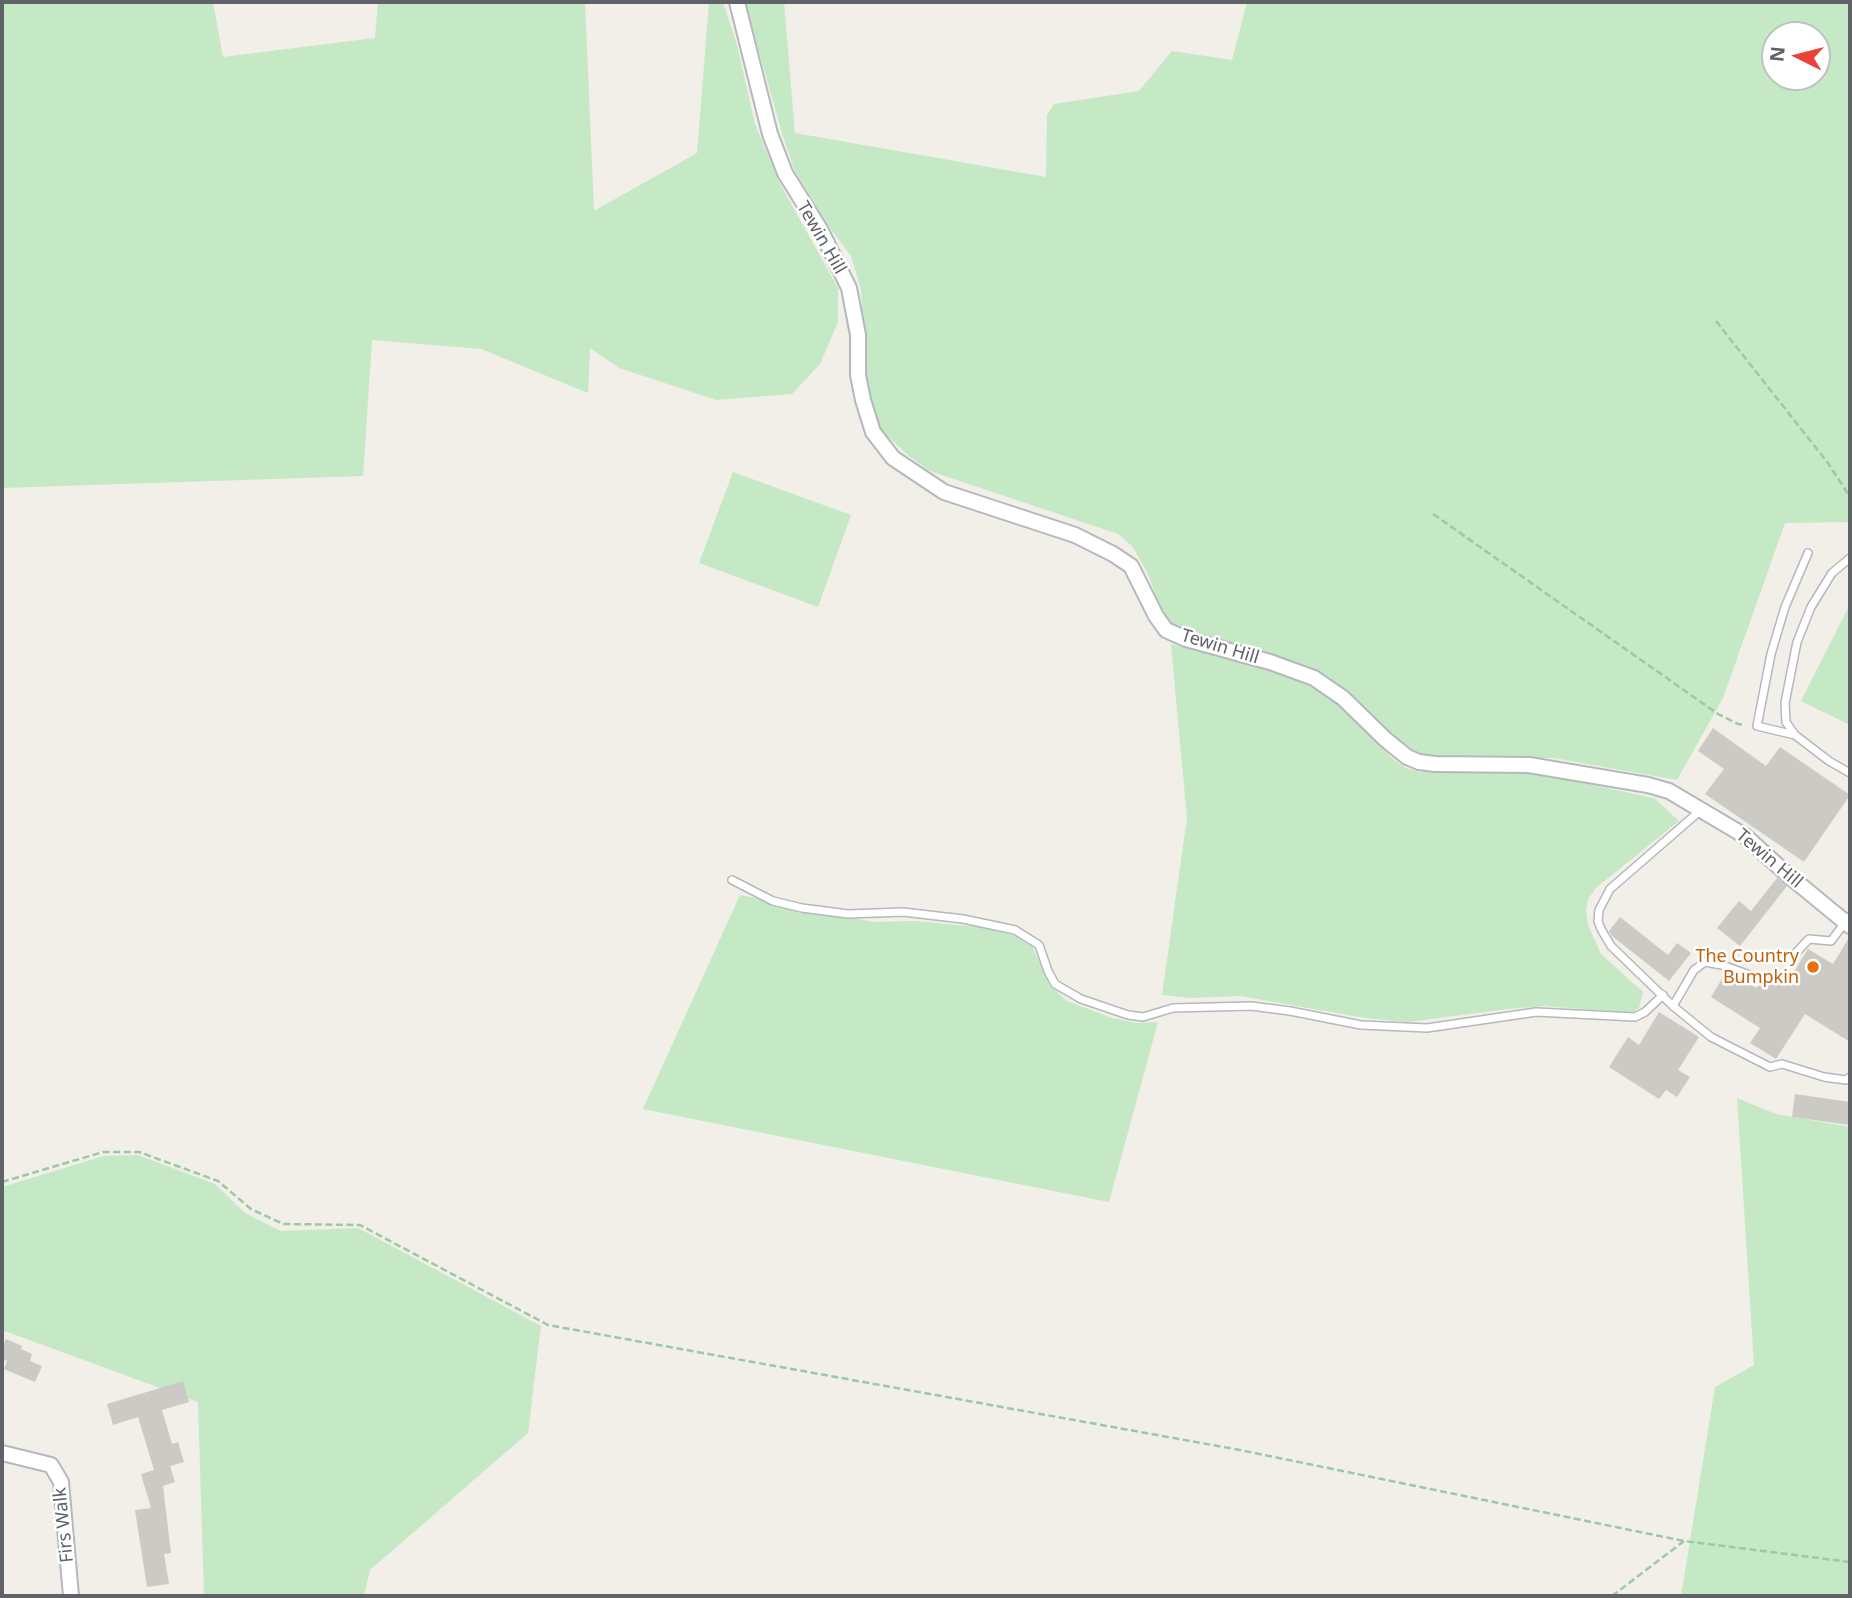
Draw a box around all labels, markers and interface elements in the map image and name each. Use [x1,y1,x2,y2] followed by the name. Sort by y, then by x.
[1761,21,1831,91] north arrow
[1763,45,1791,63] text: N
[792,198,850,278] street label: Tewin Hill
[1178,625,1262,669] street label: Tewin Hill
[1731,825,1807,893] street label: Tewin Hill
[1695,946,1799,988] place label: The Country Bumpkin
[1805,959,1821,975] marker: The Country Bumpkin
[49,1486,79,1564] street label: Firs Walk

